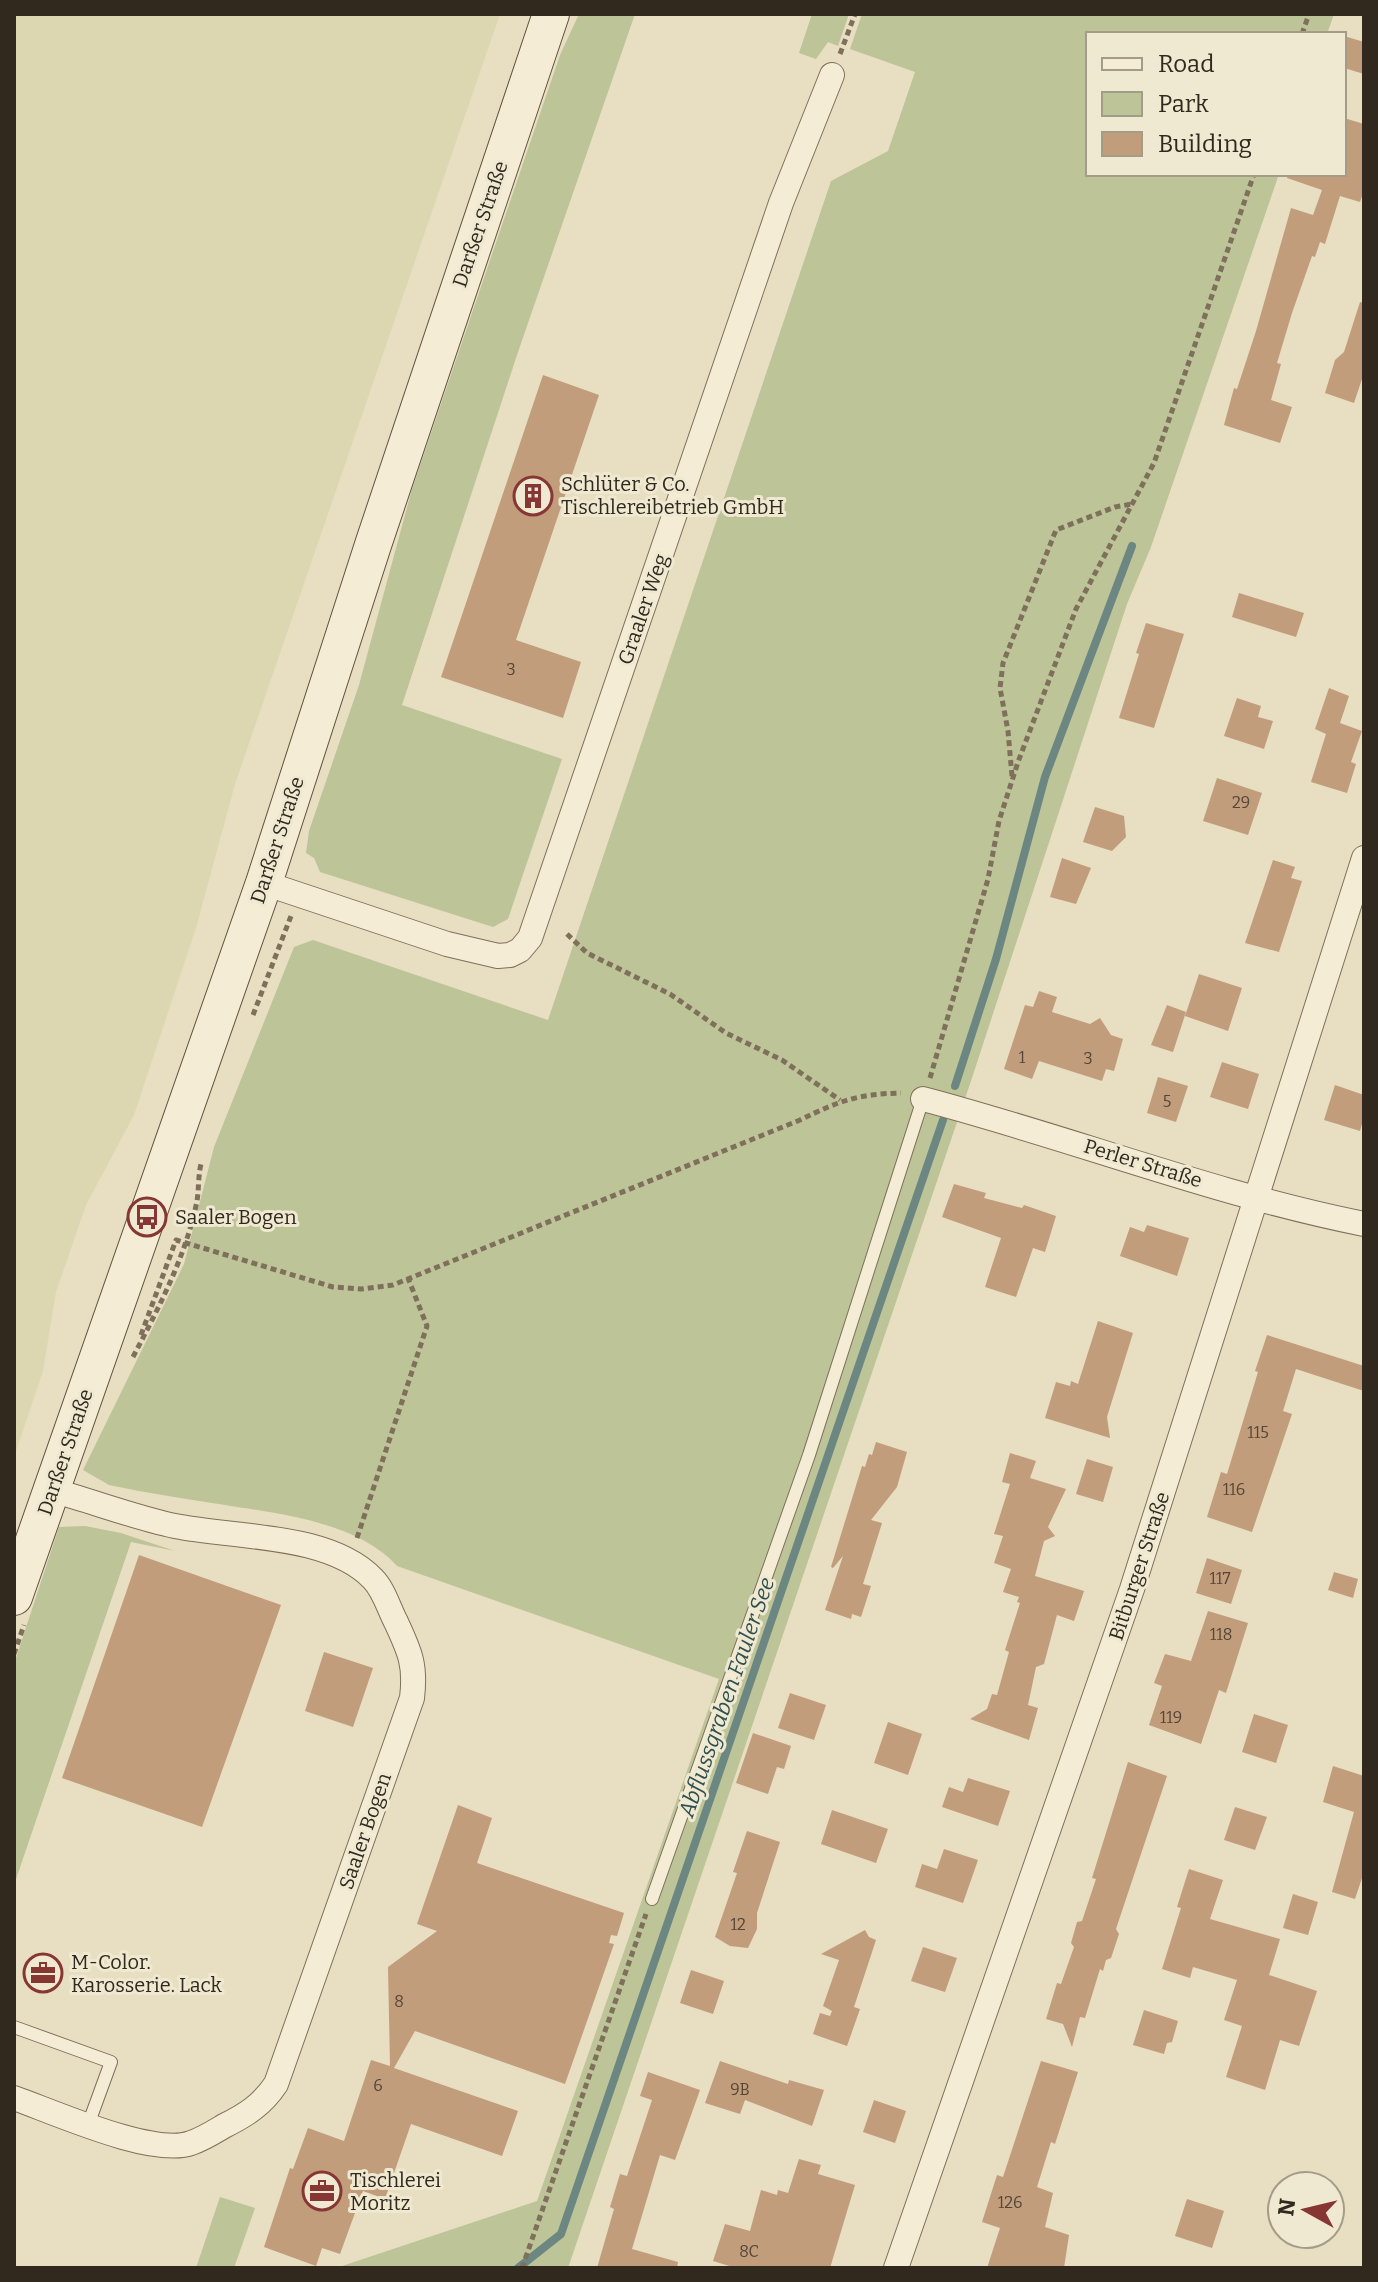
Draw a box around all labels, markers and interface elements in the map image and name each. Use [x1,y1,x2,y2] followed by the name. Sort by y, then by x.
[1086,32,1346,176] legend
[1158,50,1214,78] text: Road
[1158,90,1209,118] text: Park
[1158,130,1252,158] text: Building
[447,158,513,290] street label: Darßer Straße
[561,472,784,519] place label: Schlüter & Co. Tischlereibetrieb GmbH
[512,475,554,517] building icon: Schlüter & Co. Tischlereibetrieb GmbH
[613,550,673,668] street label: Graaler Weg
[506,660,516,679] house number: 3
[245,774,309,906] street label: Darßer Straße
[1232,793,1250,812] house number: 29
[1019,1048,1026,1067] house number: 1
[1083,1049,1093,1068] house number: 3
[1163,1092,1171,1111] house number: 5
[1081,1134,1205,1192] street label: Perler Straße
[126,1196,168,1238] bus stop icon: Saaler Bogen
[175,1205,297,1229] place label: Saaler Bogen
[32,1386,98,1518] street label: Darßer Straße
[1247,1423,1269,1442] house number: 115
[1223,1480,1245,1499] house number: 116
[1104,1489,1174,1643] street label: Bitburger Straße
[1210,1569,1230,1588] house number: 117
[672,1574,780,1821] water label: Abflussgraben Fauler See
[1210,1625,1232,1644] house number: 118
[1160,1708,1182,1727] house number: 119
[334,1769,396,1892] street label: Saaler Bogen
[730,1915,746,1934] house number: 12
[71,1950,223,1997] place label: M-Color. Karosserie. Lack
[22,1952,64,1994] office icon: M-Color. Karosserie. Lack
[394,1992,404,2011] house number: 8
[373,2076,383,2095] house number: 6
[730,2080,750,2099] house number: 9B
[350,2168,441,2215] place label: Tischlerei Moritz
[301,2170,343,2212] office icon: Tischlerei Moritz
[1266,2170,1346,2250] north arrow
[998,2193,1022,2212] house number: 126
[1272,2197,1301,2218] text: N
[739,2242,759,2261] house number: 8C

